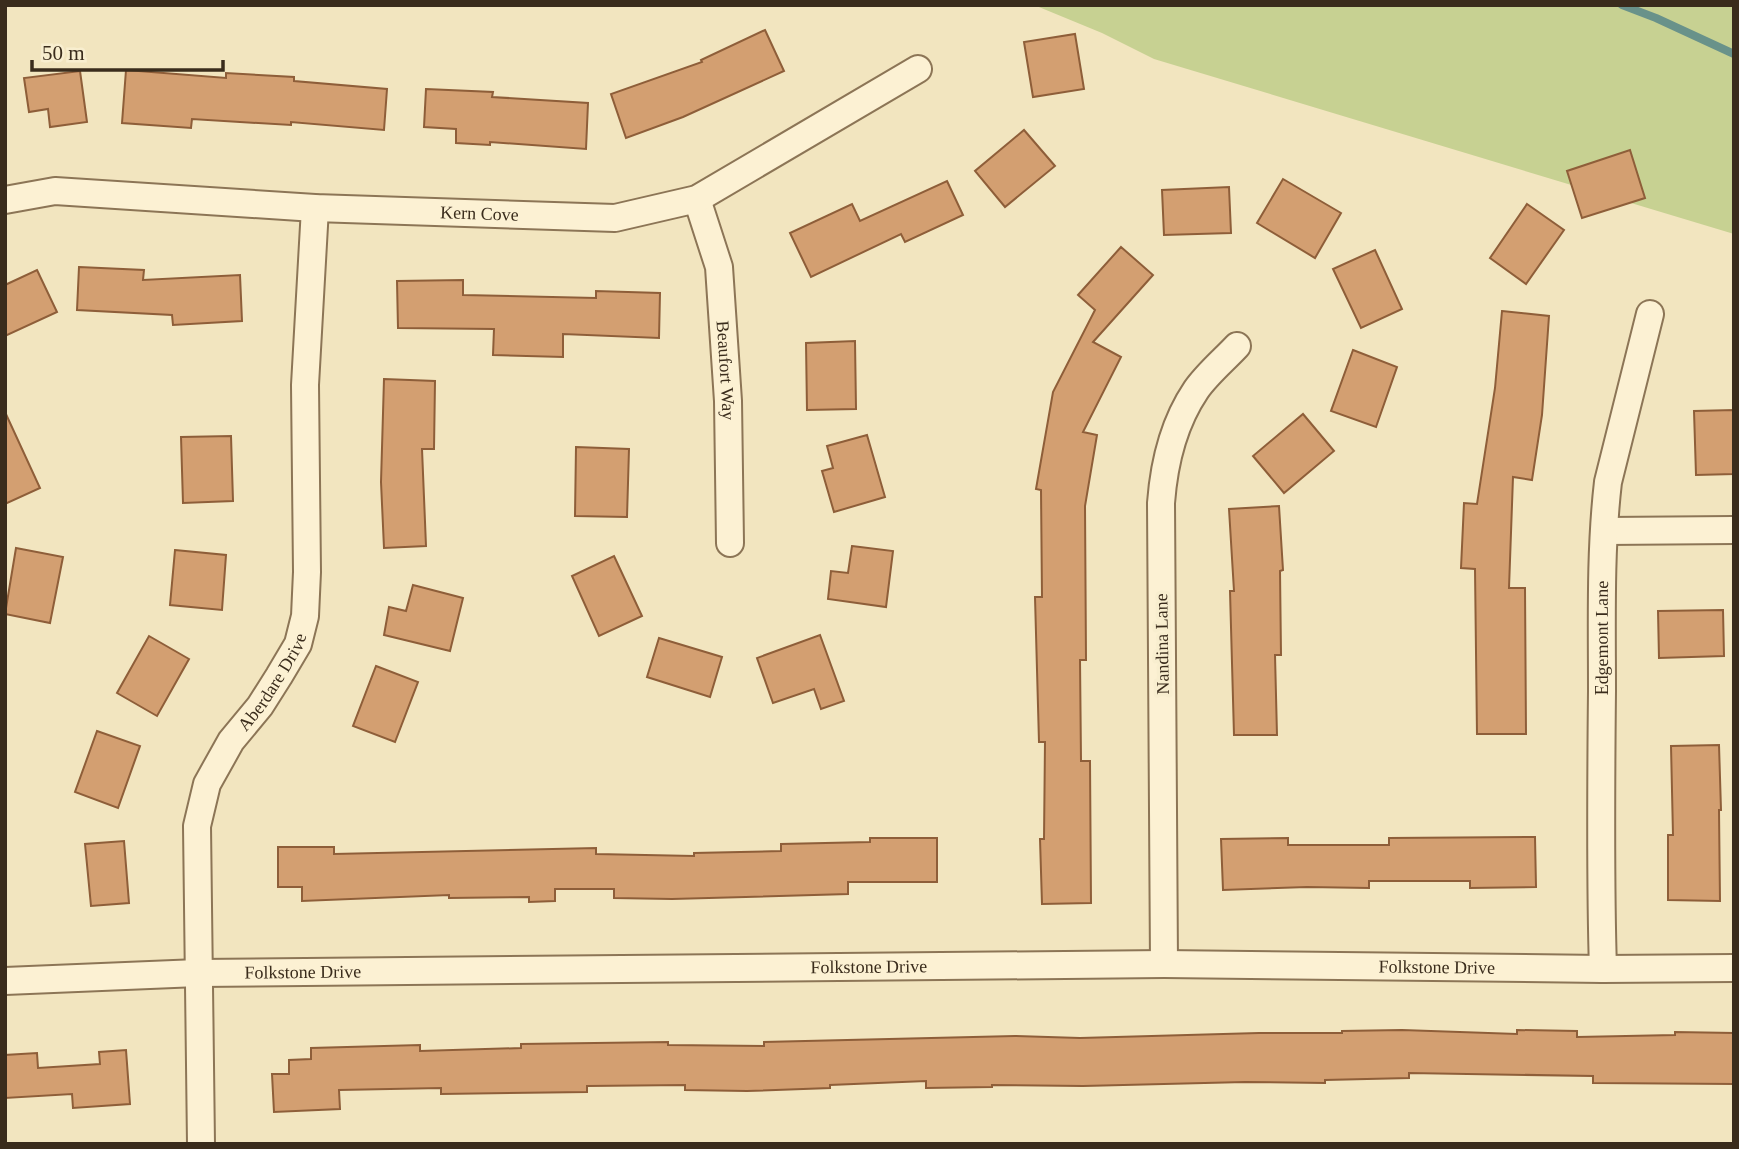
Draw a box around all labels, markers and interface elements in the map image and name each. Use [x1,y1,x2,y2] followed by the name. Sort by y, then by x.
[32,28,222,72] scale bar
[42,41,85,65] text: 50 m
[440,202,519,225] street label: Kern Cove
[713,320,738,420] street label: Beaufort Way
[1592,581,1612,695] street label: Edgemont Lane
[1151,593,1173,695] street label: Nandina Lane
[234,631,310,735] street label: Aberdare Drive
[810,956,927,977] street label: Folkstone Drive
[1378,956,1495,978] street label: Folkstone Drive
[244,961,361,983] street label: Folkstone Drive

